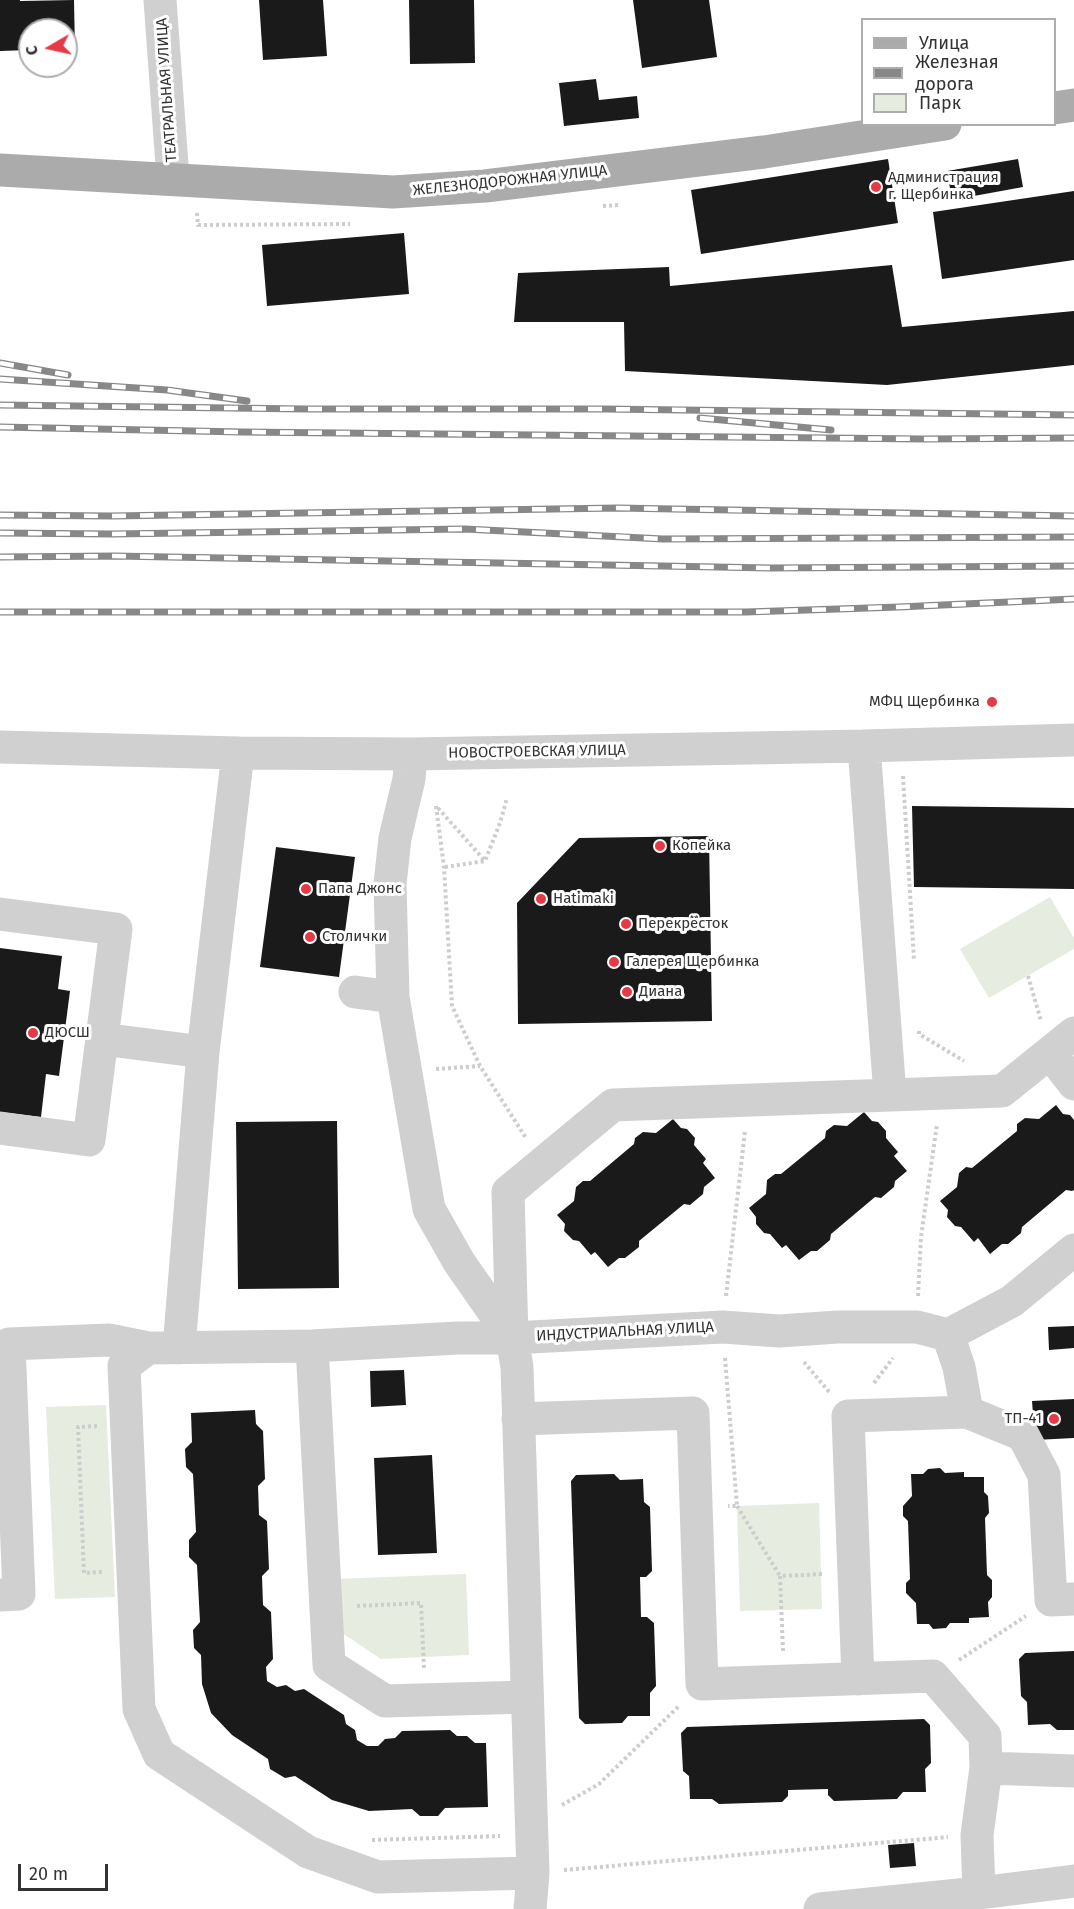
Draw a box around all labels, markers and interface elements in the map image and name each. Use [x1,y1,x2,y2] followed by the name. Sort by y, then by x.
[153,17,181,163] street label: ТЕАТРАЛЬНАЯ УЛИЦА
[18,18,78,78] north arrow
[861,18,1056,126] legend
[919,32,969,54] text: Улица
[22,45,42,57] text: С
[915,51,999,95] text: Железная дорога
[919,92,961,114] text: Парк
[412,162,608,200] street label: ЖЕЛЕЗНОДОРОЖНАЯ УЛИЦА
[888,169,999,204] place label: Администрация г. Щербинка
[869,180,883,194] marker: Администрация г. Щербинка
[869,693,980,711] place label: МФЦ Щербинка
[985,695,999,709] marker: МФЦ Щербинка
[448,741,626,763] street label: НОВОСТРОЕВСКАЯ УЛИЦА
[672,837,731,855] place label: Копейка
[653,839,667,853] marker: Копейка
[318,880,402,898] place label: Папа Джонс
[299,882,313,896] marker: Папа Джонс
[553,890,614,908] place label: Hatimaki
[534,892,548,906] marker: Hatimaki
[638,915,728,933] place label: Перекрёсток
[619,917,633,931] marker: Перекрёсток
[322,928,387,946] place label: Столички
[303,930,317,944] marker: Столички
[626,953,760,971] place label: Галерея Щербинка
[607,955,621,969] marker: Галерея Щербинка
[639,983,682,1001] place label: Диана
[620,985,634,999] marker: Диана
[45,1024,90,1042] place label: ДЮСШ
[26,1026,40,1040] marker: ДЮСШ
[536,1318,714,1346] street label: ИНДУСТРИАЛЬНАЯ УЛИЦА
[1005,1410,1042,1428] place label: ТП-41
[1047,1412,1061,1426] marker: ТП-41
[21,1852,111,1890] scale bar
[29,1863,68,1885] text: 20 m

